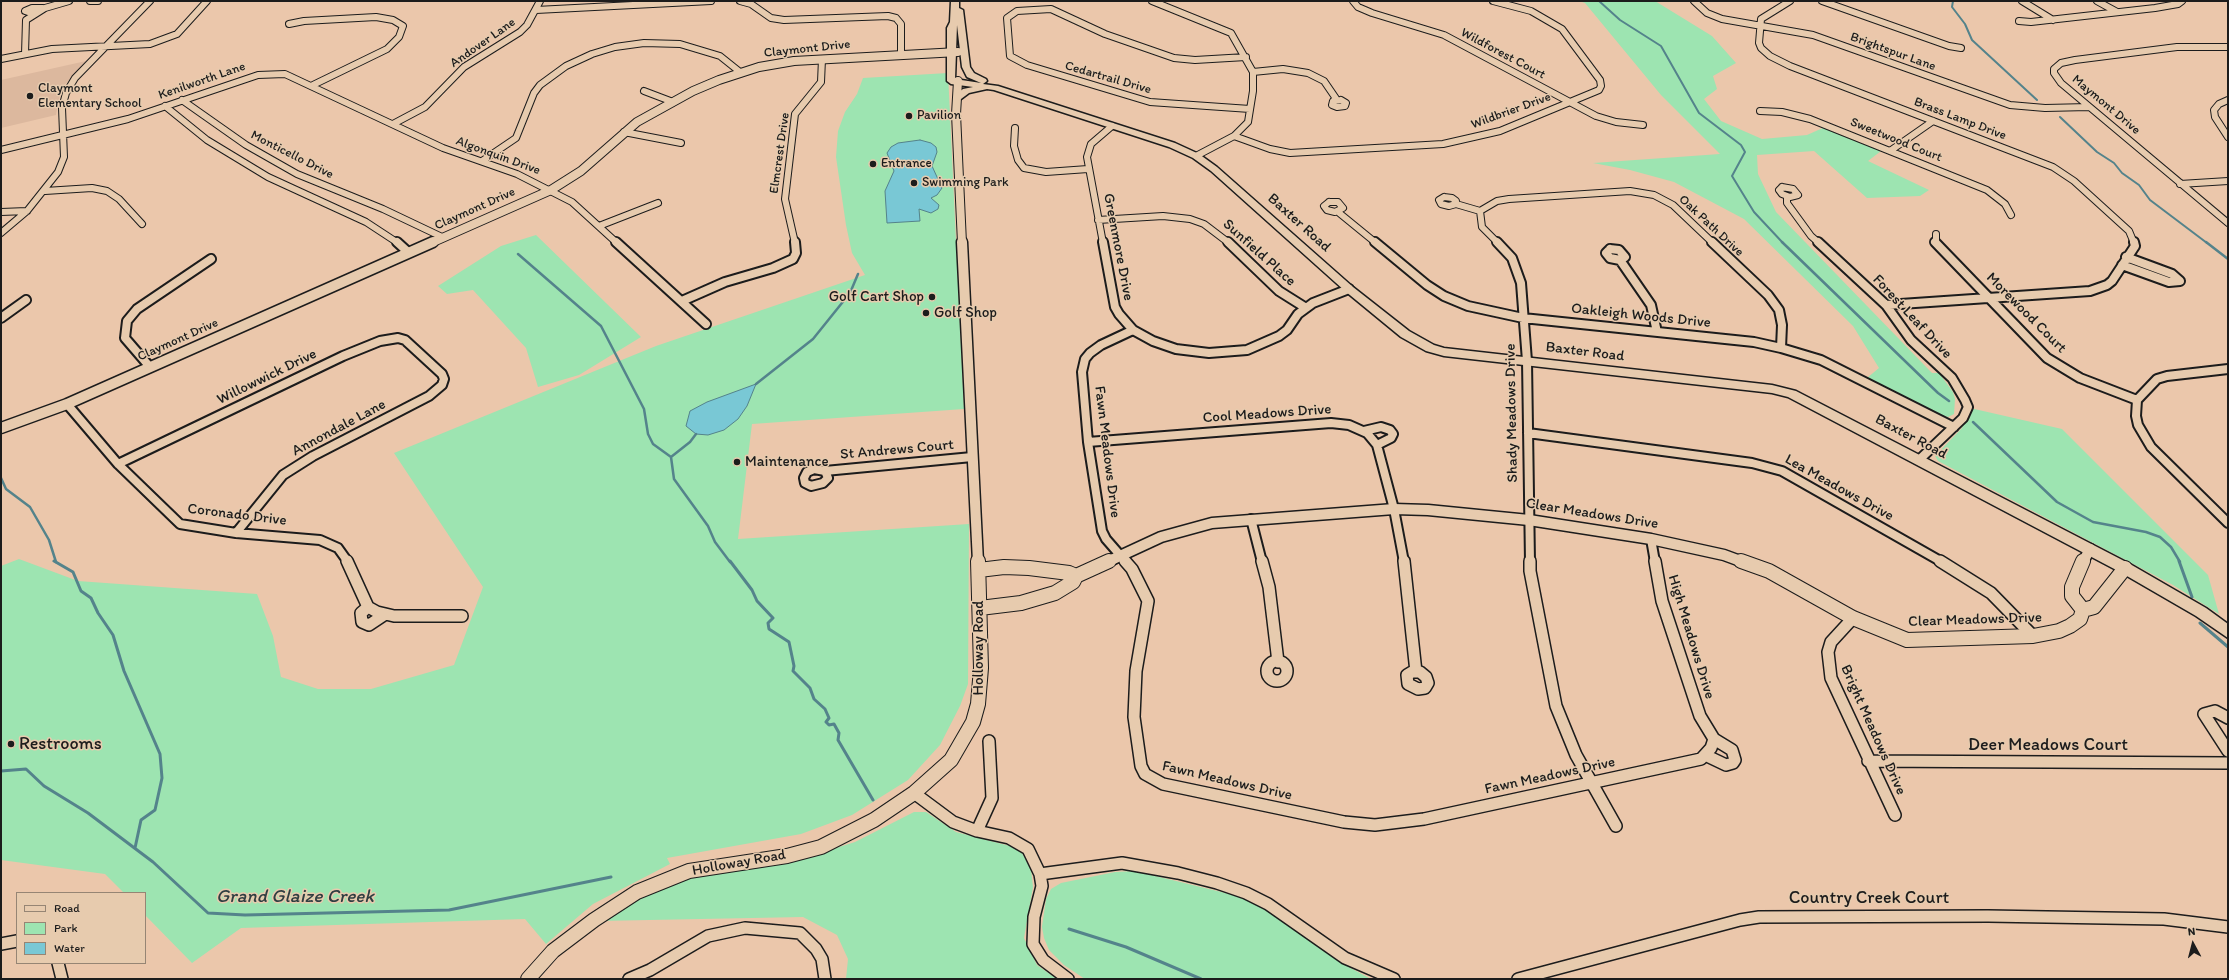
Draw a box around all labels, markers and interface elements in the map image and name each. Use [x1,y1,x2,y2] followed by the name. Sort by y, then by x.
[447,15,519,71] street label: Andover Lane
[1458,25,1548,83] street label: Wildforest Court
[1848,29,1938,75] street label: Brightspur Lane
[763,37,851,61] street label: Claymont Drive
[1063,58,1153,98] street label: Cedartrail Drive
[156,59,248,103] street label: Kenilworth Lane
[2069,72,2143,138] street label: Maymont Drive
[38,81,142,112] place label: Claymont Elementary School
[1469,89,1553,133] street label: Wildbrier Drive
[25,91,35,101] marker: Claymont Elementary School
[1912,94,2008,144] street label: Brass Lamp Drive
[917,108,961,124] place label: Pavilion
[767,111,793,195] street label: Elmcrest Drive
[904,111,914,121] marker: Pavilion
[1848,114,1944,166] street label: Sweetwood Court
[248,127,336,183] street label: Monticello Drive
[454,133,542,179] street label: Algonquin Drive
[881,156,932,172] place label: Entrance
[868,159,878,169] marker: Entrance
[922,175,1009,191] place label: Swimming Park
[909,178,919,188] marker: Swimming Park
[432,184,518,234] street label: Claymont Drive
[1264,190,1334,256] street label: Baxter Road
[1099,192,1137,302] street label: Greenmore Drive
[1675,192,1747,260] street label: Oak Path Drive
[1219,215,1299,291] street label: Sunfield Place
[1982,269,2070,357] street label: Morewood Court
[1868,271,1956,363] street label: Forest Leaf Drive
[829,288,924,306] place label: Golf Cart Shop
[927,292,937,302] marker: Golf Cart Shop
[1570,300,1712,332] street label: Oakleigh Woods Drive
[934,304,997,322] place label: Golf Shop
[921,308,931,318] marker: Golf Shop
[135,315,221,365] street label: Claymont Drive
[1545,338,1625,366] street label: Baxter Road
[1502,343,1522,483] street label: Shady Meadows Drive
[214,345,320,409] street label: Willowwick Drive
[1090,385,1124,519] street label: Fawn Meadows Drive
[289,396,389,460] street label: Annondale Lane
[1202,401,1332,427] street label: Cool Meadows Drive
[1872,410,1950,464] street label: Baxter Road
[839,436,955,464] street label: St Andrews Court
[1781,451,1897,525] street label: Lea Meadows Drive
[745,453,829,471] place label: Maintenance
[732,457,742,467] marker: Maintenance
[1525,495,1659,533] street label: Clear Meadows Drive
[186,500,288,530] street label: Coronado Drive
[1663,573,1719,701] street label: High Meadows Drive
[970,601,988,695] street label: Holloway Road
[1908,609,2042,631] street label: Clear Meadows Drive
[1836,662,1910,798] street label: Bright Meadows Drive
[19,733,102,755] place label: Restrooms
[1968,734,2128,756] street label: Deer Meadows Court
[6,739,16,749] marker: Restrooms
[1483,753,1617,799] street label: Fawn Meadows Drive
[1160,757,1294,805] street label: Fawn Meadows Drive
[691,846,787,880] street label: Holloway Road
[216,886,374,908] water label: Grand Glaize Creek
[1789,887,1949,909] street label: Country Creek Court
[16,892,146,964] legend
[54,901,80,915] text: Road
[54,921,78,935] text: Park
[2173,924,2213,964] north arrow
[2187,925,2196,938] text: N
[54,941,85,955] text: Water

